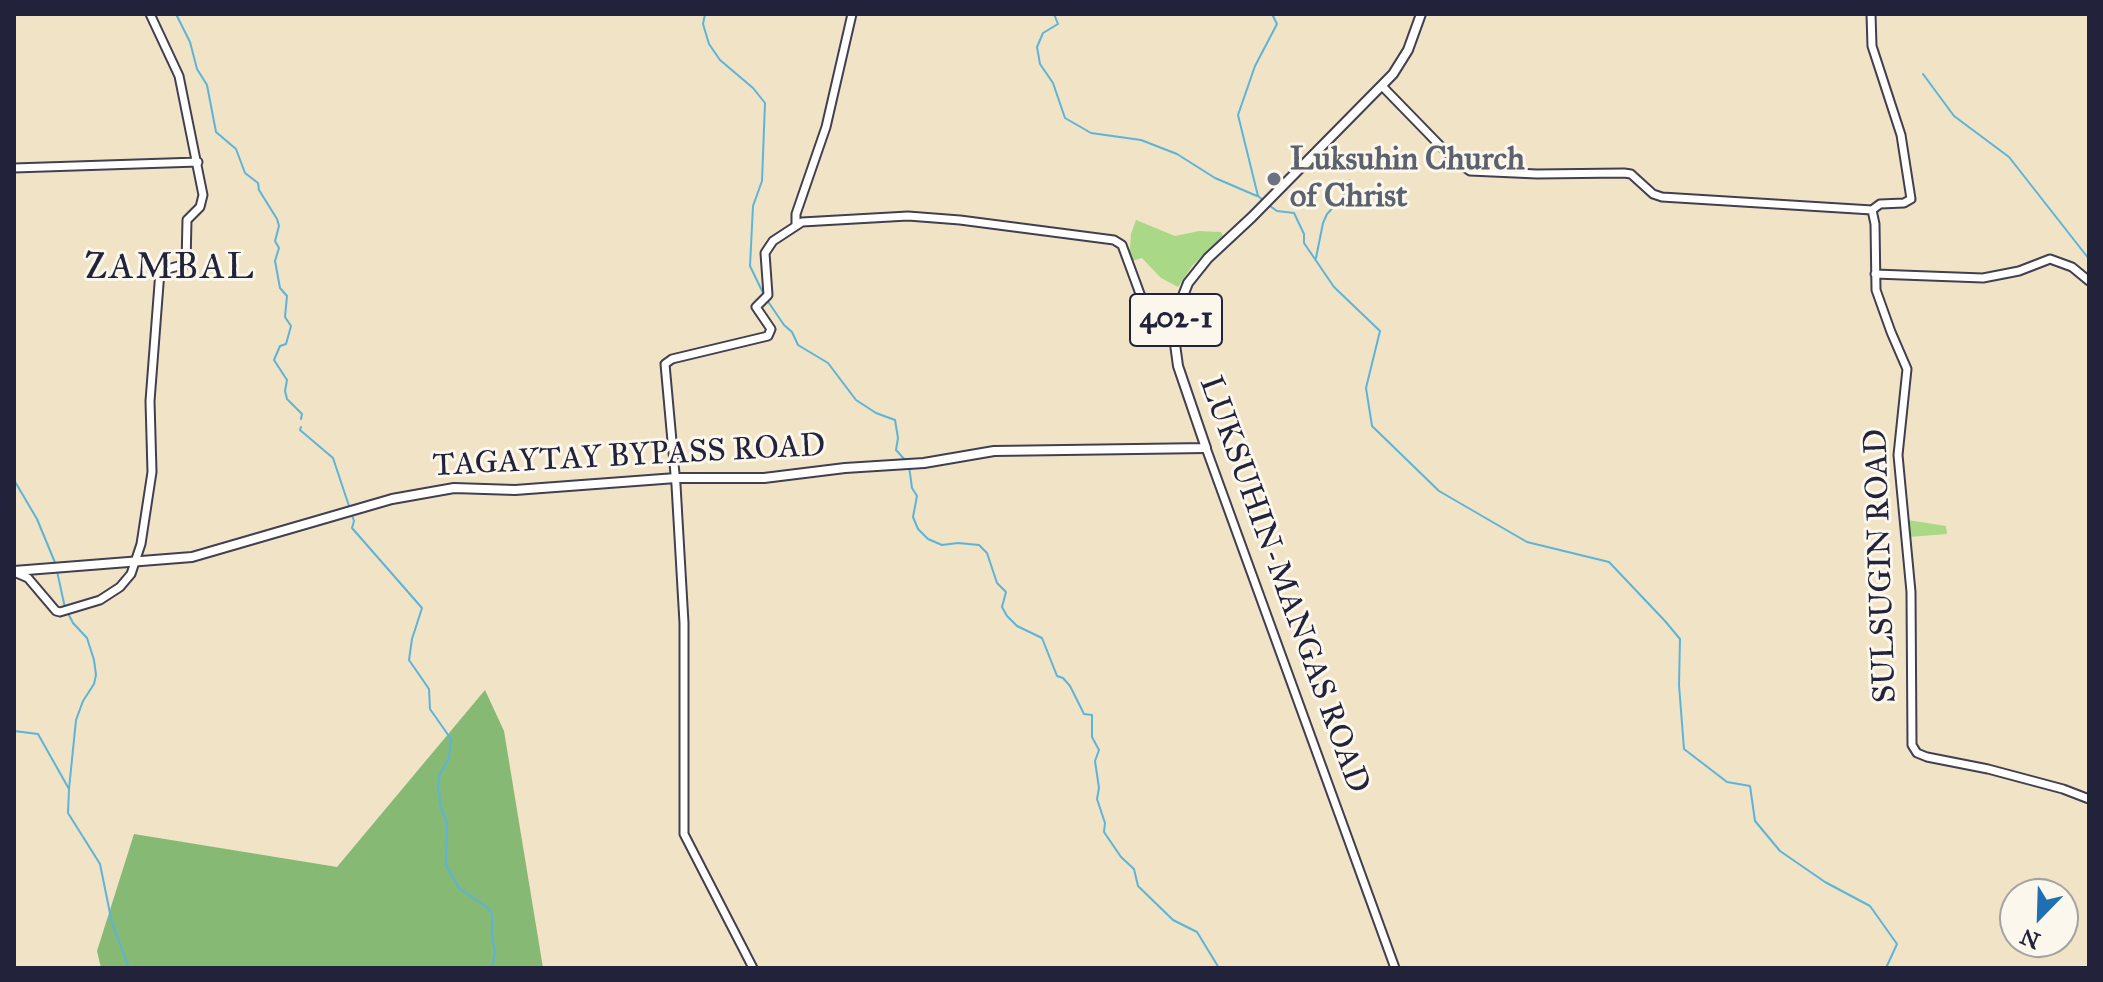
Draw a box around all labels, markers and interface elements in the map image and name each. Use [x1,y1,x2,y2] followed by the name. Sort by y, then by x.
[1290,142,1525,217] place label: Luksuhin Church of Christ
[1265,170,1283,188] marker: Luksuhin Church of Christ
[85,247,255,291] district label: ZAMBAL
[1130,294,1222,346] road number: 402-1
[1190,371,1376,799] street label: LUKSUHIN-MANGAS ROAD
[432,428,826,486] street label: TAGAYTAY BYPASS ROAD
[1858,428,1906,704] street label: SULSUGIN ROAD
[1999,878,2079,958] north arrow
[2016,923,2044,955] text: N

